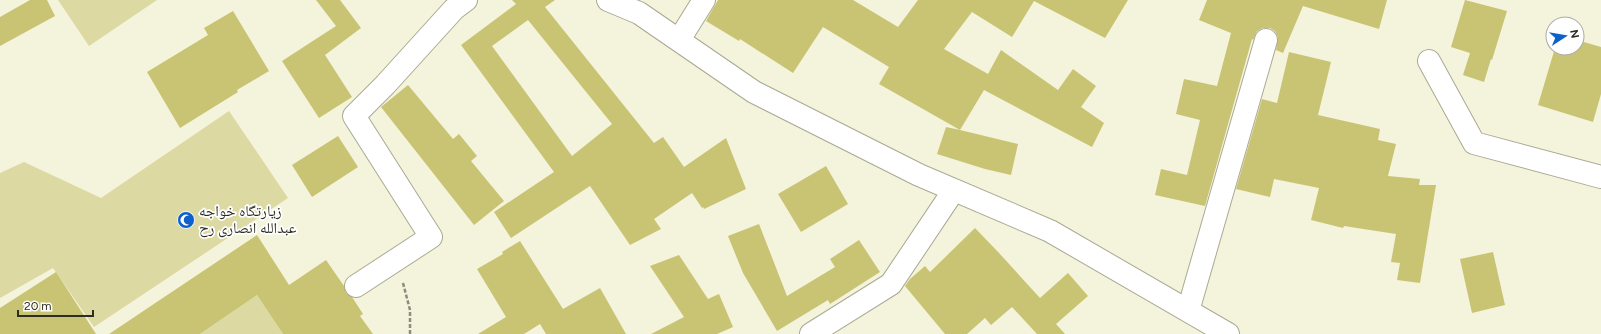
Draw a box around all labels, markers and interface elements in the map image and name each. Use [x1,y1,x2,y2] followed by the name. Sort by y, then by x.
[1545,16,1585,56] north arrow
[1567,29,1582,40] text: N
[199,202,297,238] place label: زیارتگاه خواجه عبدالله انصاری رح
[176,210,196,230] mosque icon: زیارتگاه خواجه عبدالله انصاری رح
[18,292,93,318] scale bar
[24,299,52,313] text: 20 m

